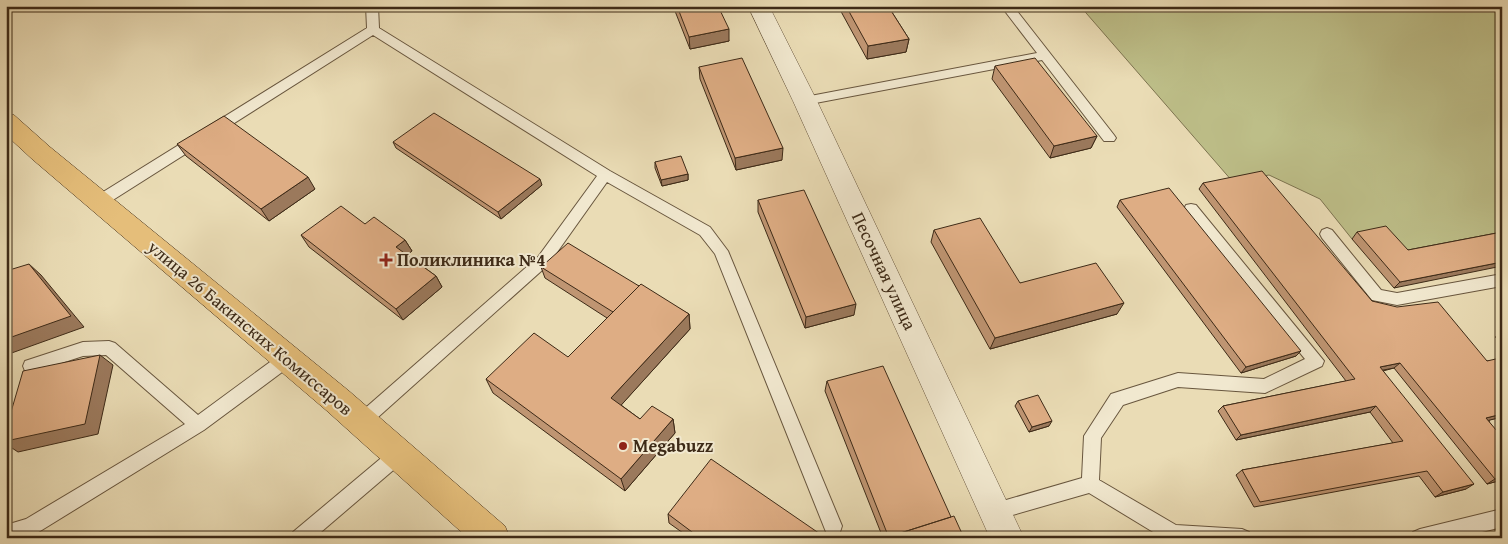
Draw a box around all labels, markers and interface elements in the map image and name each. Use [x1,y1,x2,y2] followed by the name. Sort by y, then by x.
[845,207,924,335] street label: Песочная улица
[141,233,359,422] street label: улица 26 Бакинских Комиссаров
[397,246,546,273] place label: Поликлиника №4
[379,253,393,267] marker: Поликлиника №4
[633,432,714,459] place label: Megabuzz
[617,440,629,452] marker: Megabuzz

